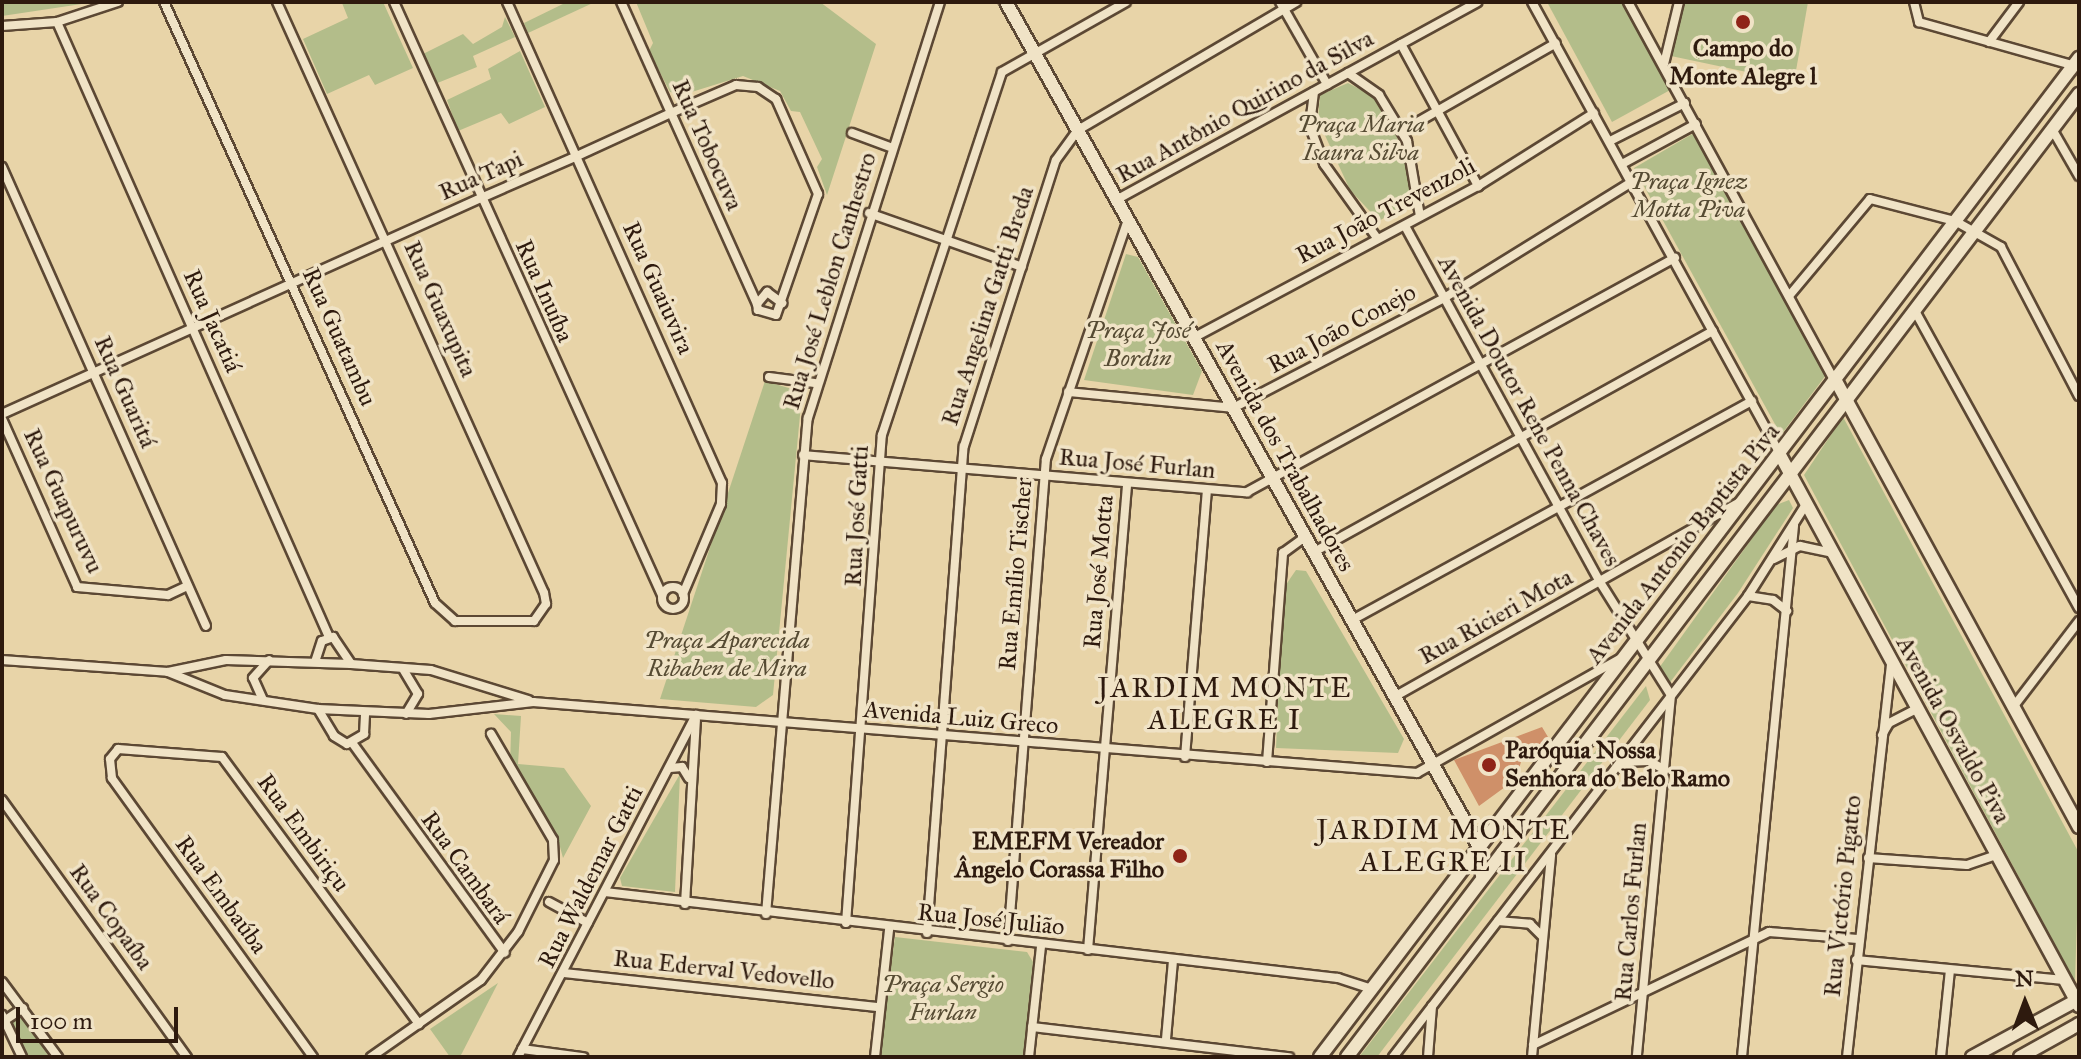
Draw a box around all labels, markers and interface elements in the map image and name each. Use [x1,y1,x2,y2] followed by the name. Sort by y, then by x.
[1734,13,1752,31] marker: Campo do Monte Alegre l
[1111,24,1379,190] street label: Rua Antônio Quirino da Silva
[1669,35,1817,91] place label: Campo do Monte Alegre l
[665,75,749,215] street label: Rua Tobocuva
[1297,111,1425,167] park label: Praça Maria Isaura Silva
[435,145,527,207] street label: Rua Tapi
[777,149,883,413] street label: Rua José Leblon Canhestro
[1291,152,1481,270] street label: Rua João Trevenzoli
[1630,168,1748,224] park label: Praça Ignez Motta Piva
[936,183,1040,429] street label: Rua Angelina Gatti Breda
[616,217,700,359] street label: Rua Guaiuvira
[509,235,579,347] street label: Rua Inuíba
[397,237,483,381] street label: Rua Guaxupita
[1431,251,1627,571] street label: Avenida Doutor Rene Penna Chaves
[296,263,382,411] street label: Rua Guatambu
[177,265,247,377] street label: Rua Jacatiá
[1263,278,1421,380] street label: Rua João Conejo
[1085,317,1191,373] park label: Praça José Bordin
[88,332,162,452] street label: Rua Guaritá
[1209,335,1361,577] street label: Avenida dos Trabalhadores
[1580,418,1786,670] street label: Avenida Antonio Baptista Piva
[17,424,109,578] street label: Rua Guapuruvu
[1058,443,1216,485] street label: Rua José Furlan
[839,445,875,587] street label: Rua José Gatti
[993,476,1039,672] street label: Rua Emílio Tischer
[1078,494,1120,650] street label: Rua José Motta
[1414,563,1578,671] street label: Rua Ricieri Mota
[644,627,810,683] park label: Praça Aparecida Ribaben de Mira
[1890,631,2016,829] street label: Avenida Osvaldo Piva
[1098,671,1352,737] district label: JARDIM MONTE ALEGRE I
[862,695,1060,741] street label: Avenida Luiz Greco
[1505,737,1730,793] place label: Paróquia Nossa Senhora do Belo Ramo
[1480,756,1498,774] marker: Paróquia Nossa Senhora do Belo Ramo
[251,768,355,898] street label: Rua Embiriçu
[533,781,649,973] street label: Rua Waldemar Gatti
[1818,794,1868,998] street label: Rua Victório Pigatto
[414,806,516,930] street label: Rua Cambará
[1317,813,1571,879] district label: JARDIM MONTE ALEGRE II
[1609,821,1653,1003] street label: Rua Carlos Furlan
[955,828,1164,884] place label: EMEFM Vereador Ângelo Corassa Filho
[169,831,273,959] street label: Rua Embaúba
[1171,847,1189,865] marker: EMEFM Vereador Ângelo Corassa Filho
[63,858,159,976] street label: Rua Copaíba
[916,898,1066,942] street label: Rua José Julião
[612,944,836,996] street label: Rua Ederval Vedovello
[1985,963,2065,1043] north arrow
[2015,965,2034,992] text: N
[882,971,1004,1027] park label: Praça Sergio Furlan
[20,991,182,1041] scale bar
[30,1006,93,1036] text: 100 m

